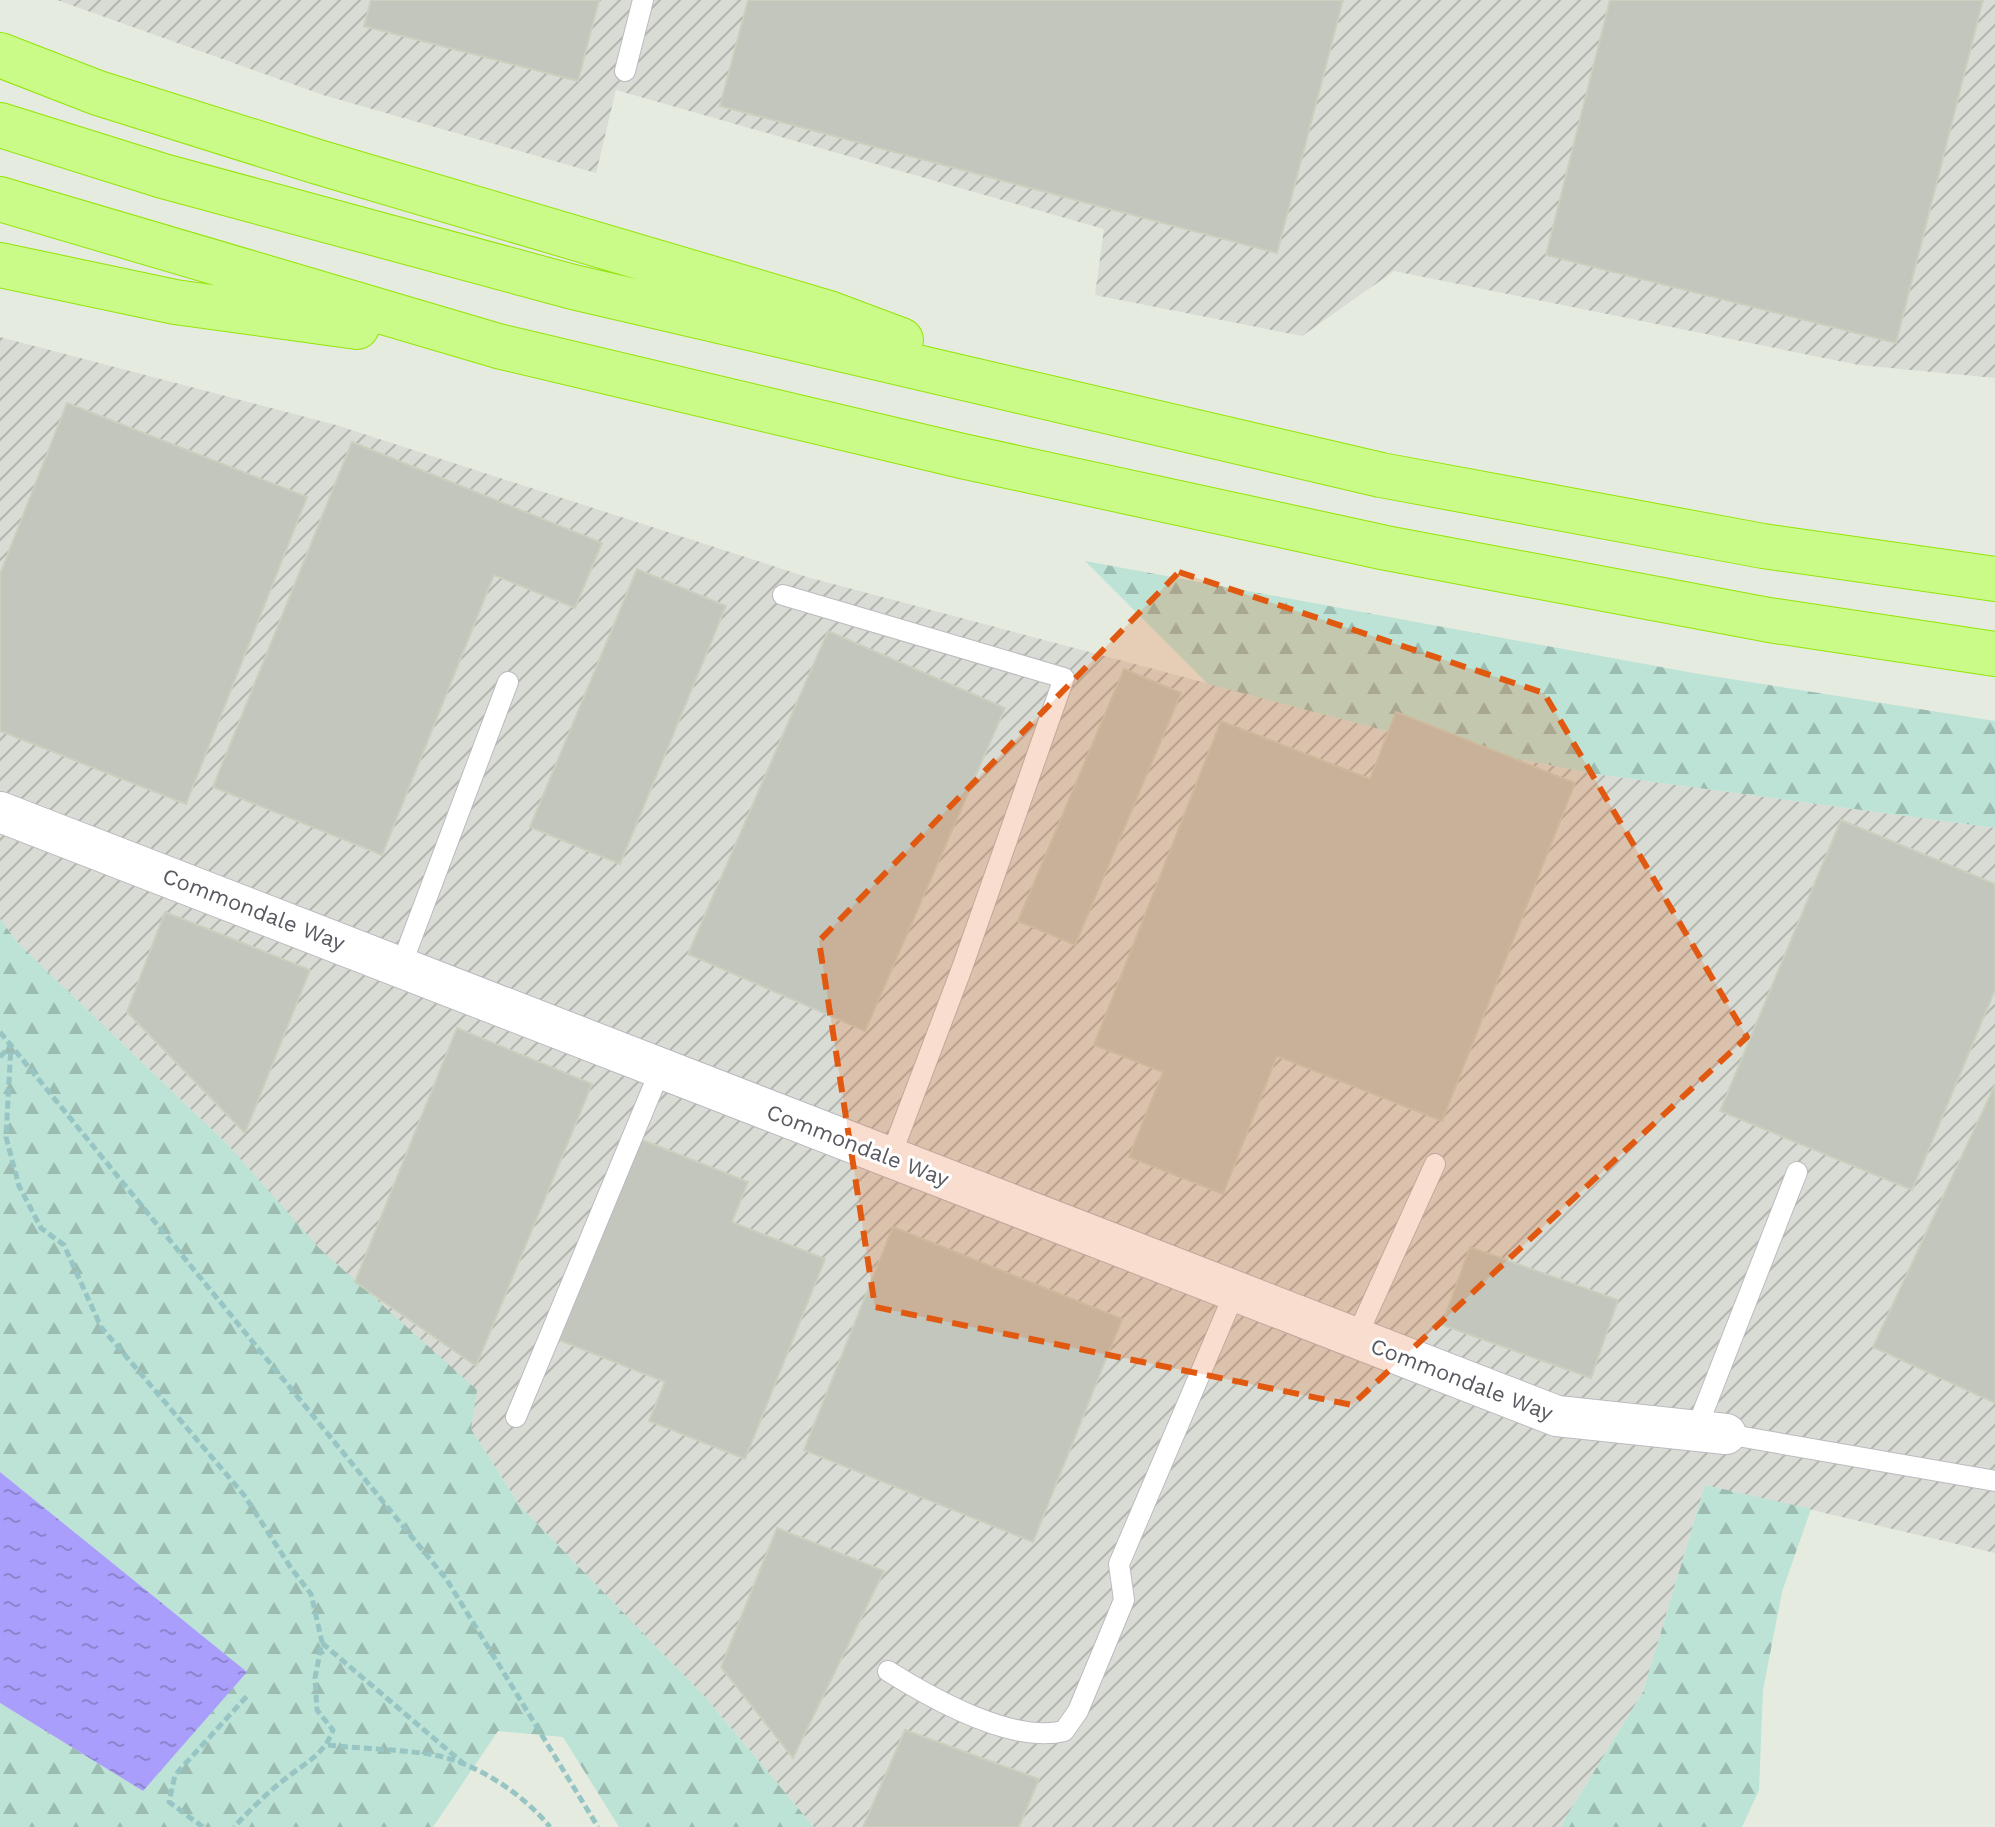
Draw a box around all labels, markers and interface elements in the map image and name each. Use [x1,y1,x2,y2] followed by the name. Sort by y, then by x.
[159,863,349,956] street label: Commondale Way
[763,1099,953,1192] street label: Commondale Way
[1367,1333,1557,1426] street label: Commondale Way

